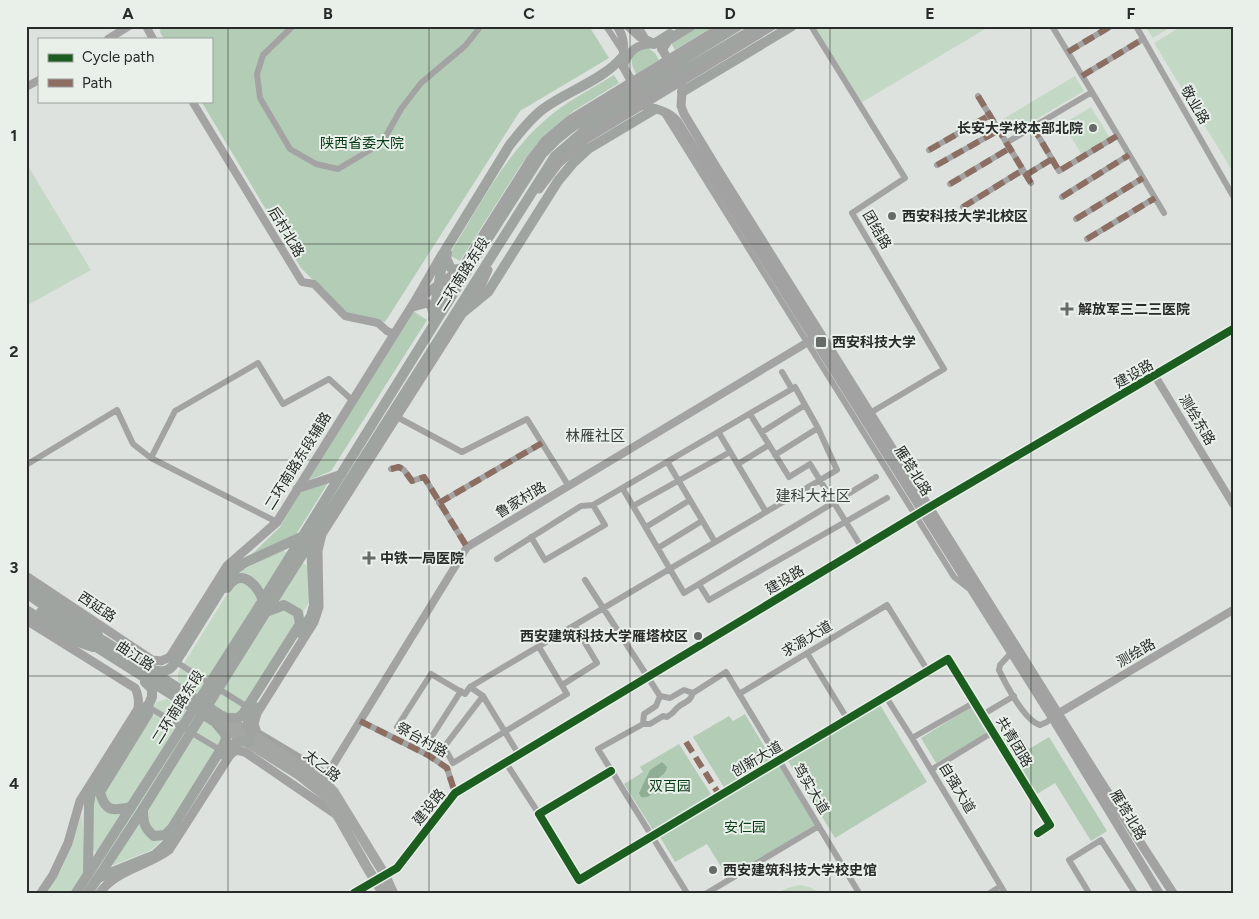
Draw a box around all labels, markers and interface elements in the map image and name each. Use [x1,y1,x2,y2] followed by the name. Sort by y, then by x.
[122,4,134,23] text: A
[323,4,333,23] text: B
[523,4,535,23] text: C
[724,4,736,23] text: D
[925,4,935,23] text: E
[1127,4,1136,23] text: F
[38,38,212,102] legend
[82,48,154,66] text: Cycle path
[82,74,112,92] text: Path
[1177,83,1213,127] street label: 敬业路
[957,120,1083,137] place label: 长安大学校本部北院
[1087,122,1099,134] marker: 长安大学校本部北院
[11,126,17,145] text: 1
[320,135,404,152] park label: 陕西省委大院
[264,204,308,260] street label: 后村北路
[859,208,895,252] street label: 团结路
[902,208,1028,225] place label: 西安科技大学北校区
[886,210,898,222] marker: 西安科技大学北校区
[433,234,493,314] street label: 二环南路东段
[1078,301,1190,318] place label: 解放军三二三医院
[1060,302,1074,316] marker: 解放军三二三医院
[832,334,916,351] place label: 西安科技大学
[814,335,828,349] marker: 西安科技大学
[9,342,19,361] text: 2
[1112,356,1156,392] street label: 建设路
[1175,392,1219,448] street label: 测绘东路
[261,409,335,513] street label: 二环南路东段辅路
[565,427,625,445] district label: 林雁社区
[891,443,935,499] street label: 雁塔北路
[493,478,549,522] street label: 鲁家村路
[775,487,851,505] district label: 建科大社区
[380,550,464,567] place label: 中铁一局医院
[362,551,376,565] marker: 中铁一局医院
[10,558,19,577] text: 3
[763,562,807,598] street label: 建设路
[75,588,119,626] street label: 西延路
[779,617,835,661] street label: 求源大道
[520,628,688,645] place label: 西安建筑科技大学雁塔校区
[692,630,704,642] marker: 西安建筑科技大学雁塔校区
[1114,635,1158,671] street label: 测绘路
[113,637,157,675] street label: 曲江路
[149,667,207,747] street label: 二环南路东段
[992,714,1036,770] street label: 共青团路
[393,719,451,761] street label: 祭台村路
[729,738,785,780] street label: 创新大道
[300,746,344,786] street label: 太乙路
[935,760,979,816] street label: 自强大道
[789,761,833,817] street label: 笃实大道
[9,774,19,793] text: 4
[649,778,691,795] park label: 双百园
[409,785,449,829] street label: 建设路
[1106,787,1150,843] street label: 雁塔北路
[724,819,766,836] park label: 安仁园
[723,862,877,879] place label: 西安建筑科技大学校史馆
[707,864,719,876] marker: 西安建筑科技大学校史馆

